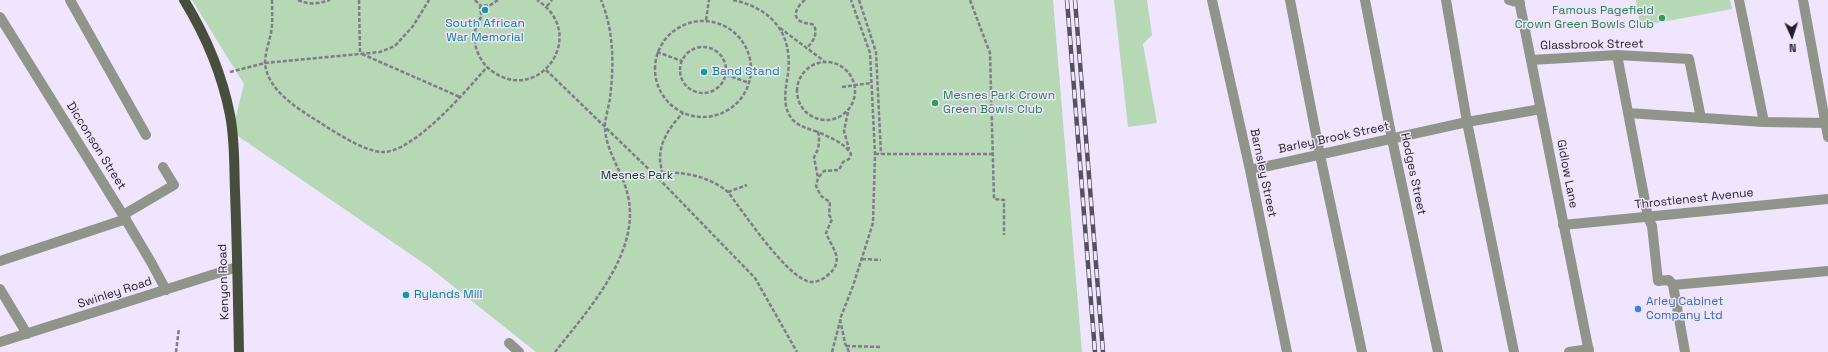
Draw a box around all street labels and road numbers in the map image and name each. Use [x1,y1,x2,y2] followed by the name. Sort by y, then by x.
[1540,37,1644,53] street label: Glassbrook Street
[63,99,129,193] street label: Dicconson Street
[1277,119,1391,157] street label: Barley Brook Street
[1247,127,1279,219] street label: Barnsley Street
[1397,131,1429,217] street label: Hodges Street
[1553,139,1581,209] street label: Gidlow Lane
[1634,186,1754,212] street label: Throstlenest Avenue
[215,244,233,320] street label: Kenyon Road
[76,274,154,312] street label: Swinley Road

